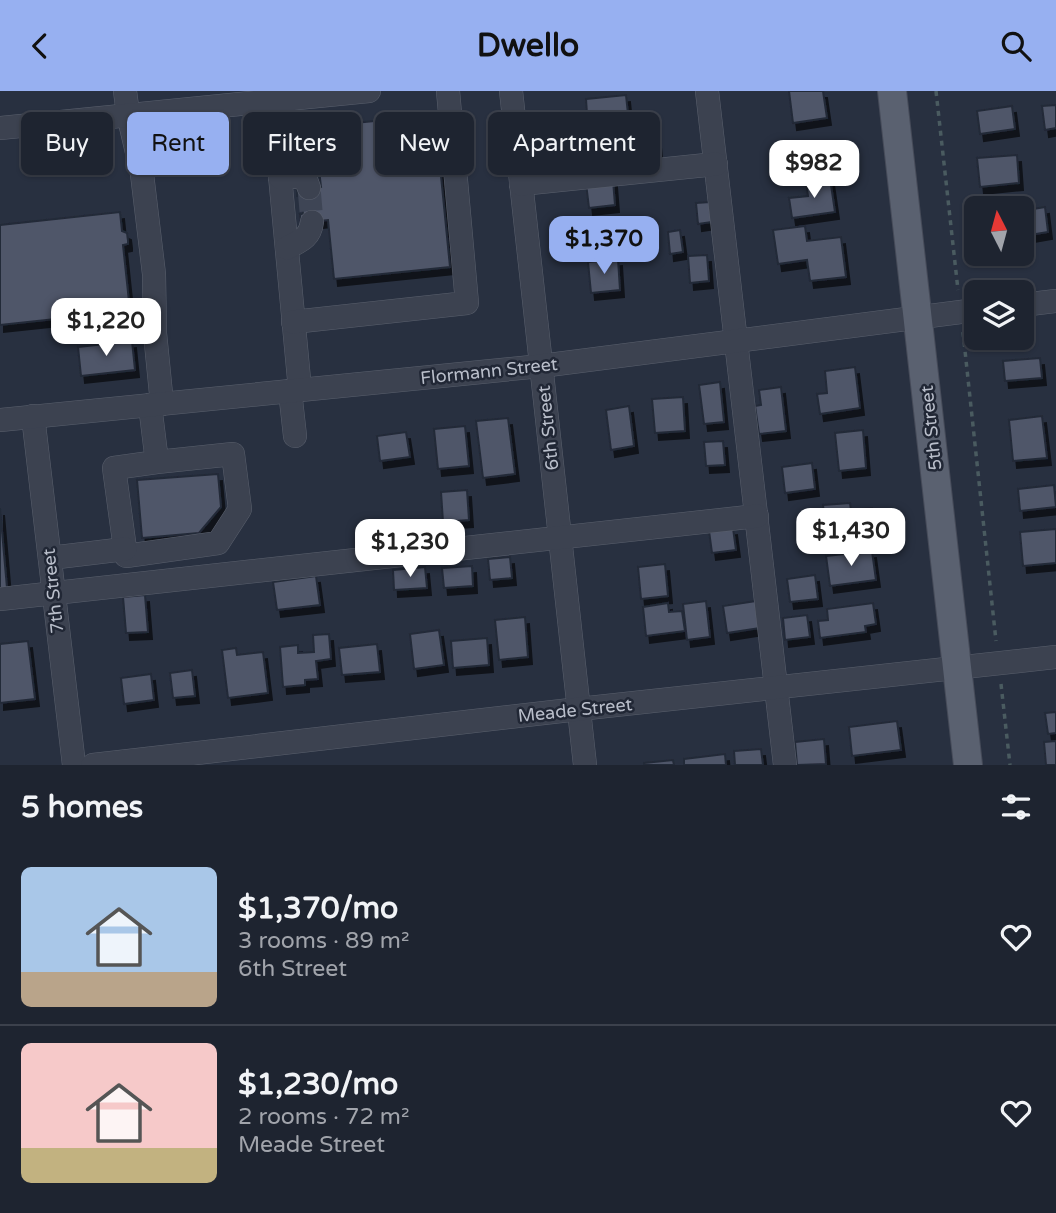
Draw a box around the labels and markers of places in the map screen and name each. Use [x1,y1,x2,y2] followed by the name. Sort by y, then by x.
[773,141,855,200] pin: $982
[547,216,661,276] pin: $1,370
[49,299,163,358] pin: $1,220
[794,509,908,568] pin: $1,430
[353,519,467,579] pin: $1,230

